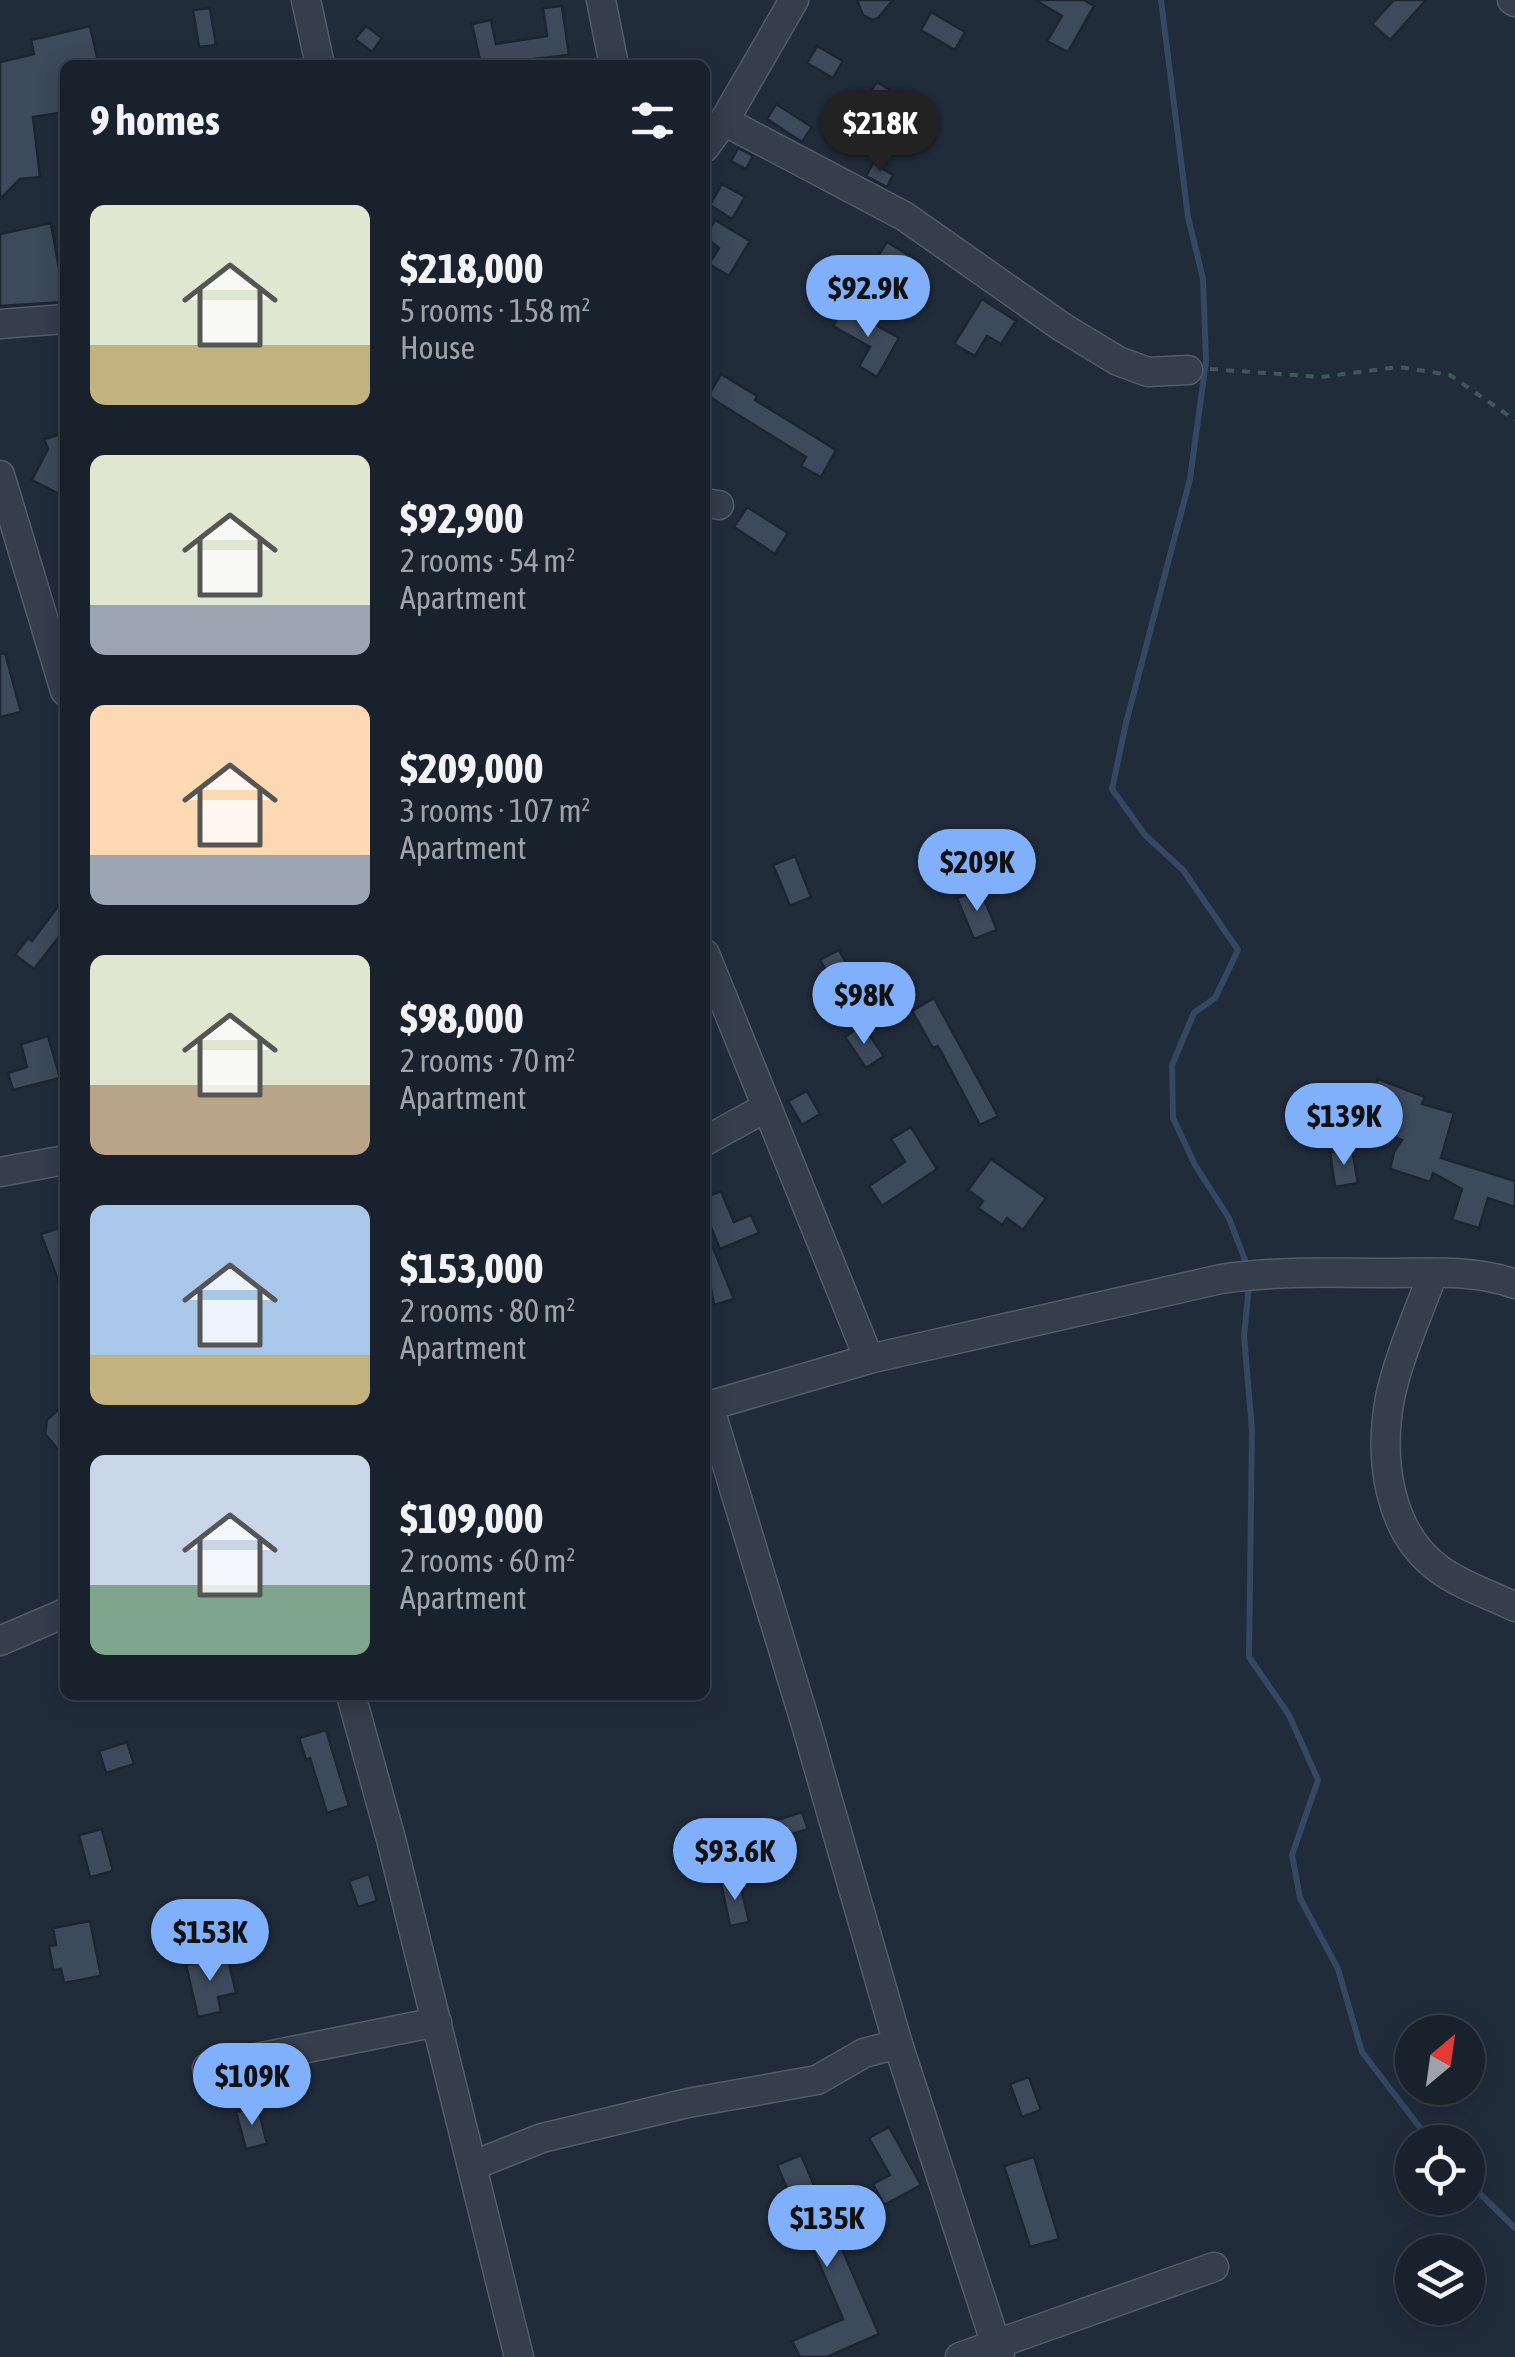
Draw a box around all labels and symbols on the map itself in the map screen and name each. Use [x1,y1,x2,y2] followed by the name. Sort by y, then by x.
[810,90,950,175] pin: $218K
[787,255,949,340] pin: $92.9K
[907,829,1047,914] pin: $209K
[805,962,923,1047] pin: $98K
[1274,1083,1414,1168] pin: $139K
[654,1818,816,1903] pin: $93.6K
[140,1899,280,1984] pin: $153K
[1395,2015,1485,2105] north arrow
[182,2043,322,2128] pin: $109K
[757,2185,897,2270] pin: $135K

